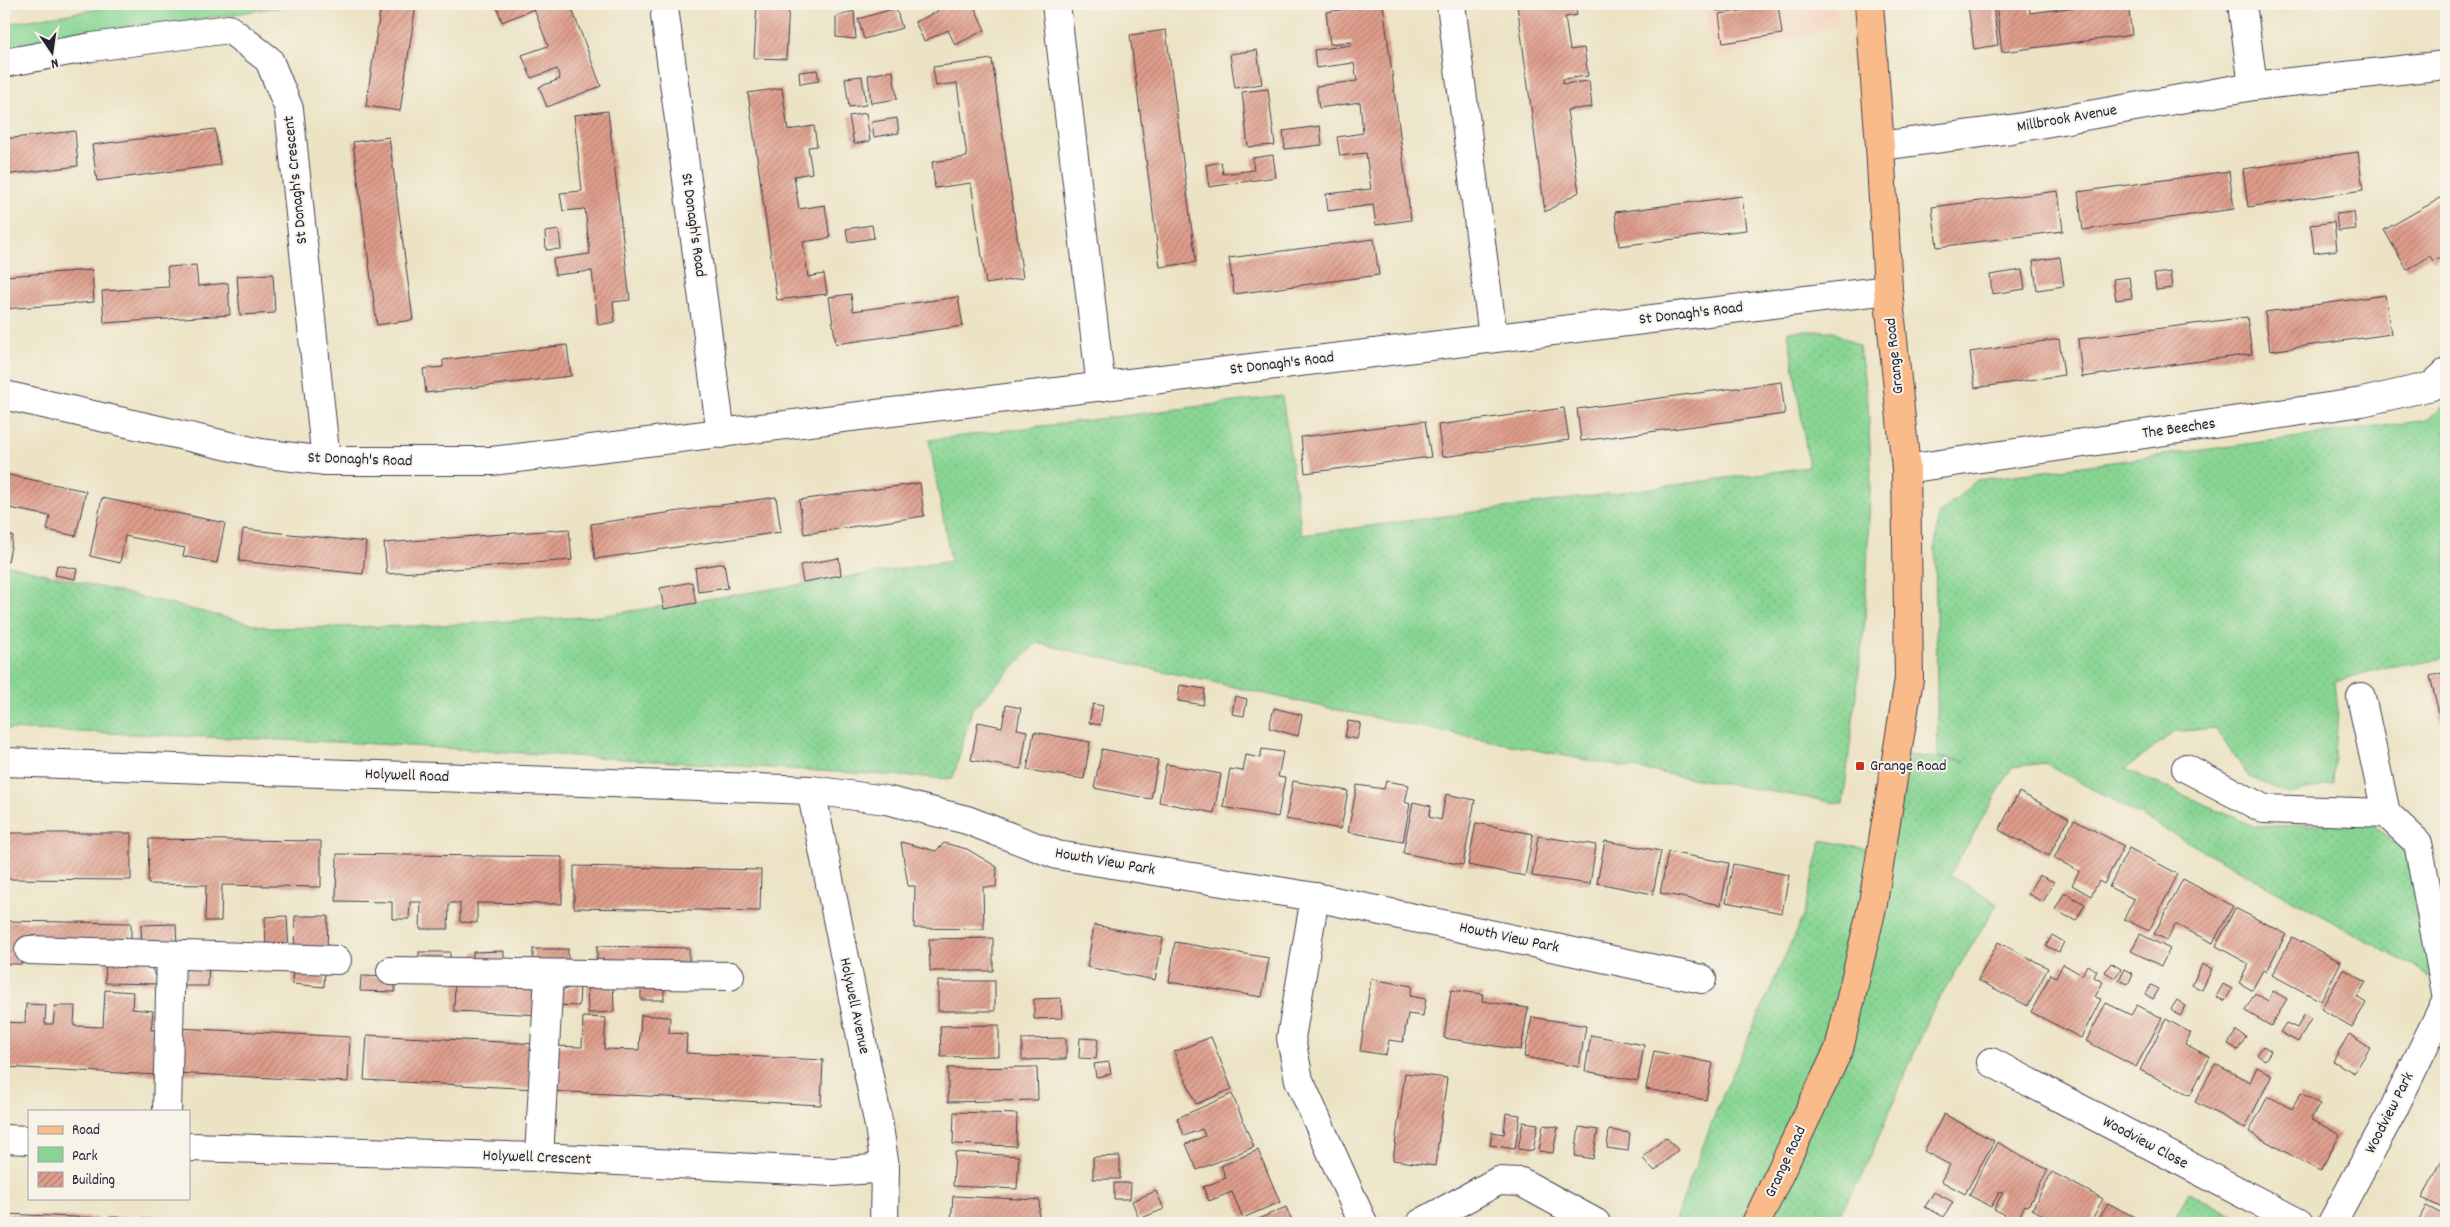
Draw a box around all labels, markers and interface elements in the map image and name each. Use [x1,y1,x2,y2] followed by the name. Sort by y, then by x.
[28,28,78,78] north arrow
[49,52,60,73] text: N
[2015,99,2119,139] street label: Millbrook Avenue
[278,114,314,245] street label: St Donagh's Crescent
[674,172,712,278] street label: St Donagh's Road
[1638,296,1744,332] street label: St Donagh's Road
[1880,317,1910,395] street label: Grange Road
[1229,346,1335,382] street label: St Donagh's Road
[2141,412,2217,446] street label: The Beeches
[307,447,413,473] street label: St Donagh's Road
[1870,755,1947,778] place label: Grange Road
[1854,760,1866,772] marker: Grange Road
[365,763,449,789] street label: Holywell Road
[1053,842,1157,882] street label: Howth View Park
[1457,916,1561,960] street label: Howth View Park
[833,956,875,1056] street label: Holywell Avenue
[2360,1068,2420,1158] street label: Woodview Park
[28,1110,190,1200] legend
[2098,1111,2192,1175] street label: Woodview Close
[72,1120,100,1142] text: Road
[1759,1122,1813,1202] street label: Grange Road
[482,1145,592,1171] street label: Holywell Crescent
[72,1146,98,1168] text: Park
[72,1170,115,1192] text: Building

